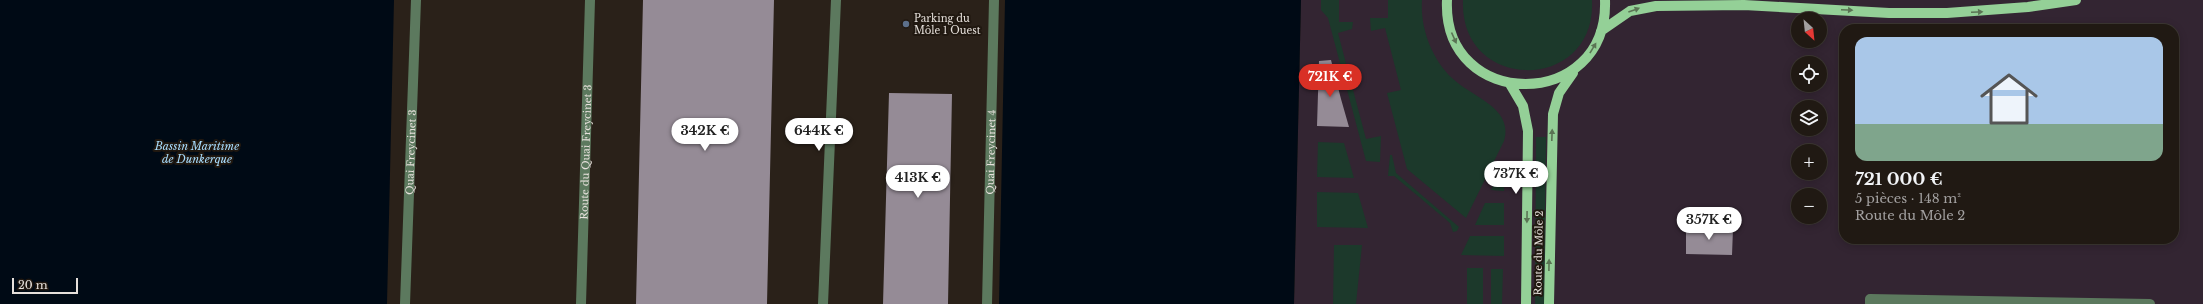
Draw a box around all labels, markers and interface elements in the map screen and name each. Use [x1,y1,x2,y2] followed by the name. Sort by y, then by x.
[1628,6,1640,12] one-way arrow
[1841,7,1853,14] one-way arrow
[1971,9,1984,15] one-way arrow
[914,12,981,37] place label: Parking du Môle 1 Ouest
[1791,12,1827,48] north arrow
[1791,12,1827,224] map controls
[901,19,911,29] marker: Parking du Môle 1 Ouest
[1451,32,1457,44] one-way arrow
[1589,42,1596,54] one-way arrow
[1791,56,1827,92] button: locate
[1973,63,2045,135] icon: home
[1297,64,1363,98] pin: 721K €
[1308,68,1352,85] text: 721K €
[578,84,594,220] street label: Route du Quai Freycinet 3
[1791,100,1827,136] button: layers
[403,109,419,195] street label: Quai Freycinet 3
[984,109,998,195] street label: Quai Freycinet 4
[672,118,738,152] pin: 342K €
[786,118,852,152] pin: 644K €
[680,122,730,139] text: 342K €
[794,122,844,139] text: 644K €
[1549,128,1555,141] one-way arrow
[154,139,239,166] water label: Bassin Maritime de Dunkerque
[1791,144,1827,180] button: +
[1483,161,1549,195] pin: 737K €
[885,165,951,199] pin: 413K €
[1493,165,1539,182] text: 737K €
[895,169,941,186] text: 413K €
[1855,169,1943,190] text: 721 000 €
[1791,188,1827,224] button: −
[1855,190,1961,207] text: 5 pièces · 148 m²
[1676,207,1742,241] pin: 357K €
[1855,207,1965,224] text: Route du Môle 2
[1531,210,1546,296] street label: Route du Môle 2
[1524,211,1530,224] one-way arrow
[1686,211,1732,228] text: 357K €
[1546,259,1553,271] one-way arrow
[12,276,78,295] scale bar
[18,278,48,292] text: 20 m

